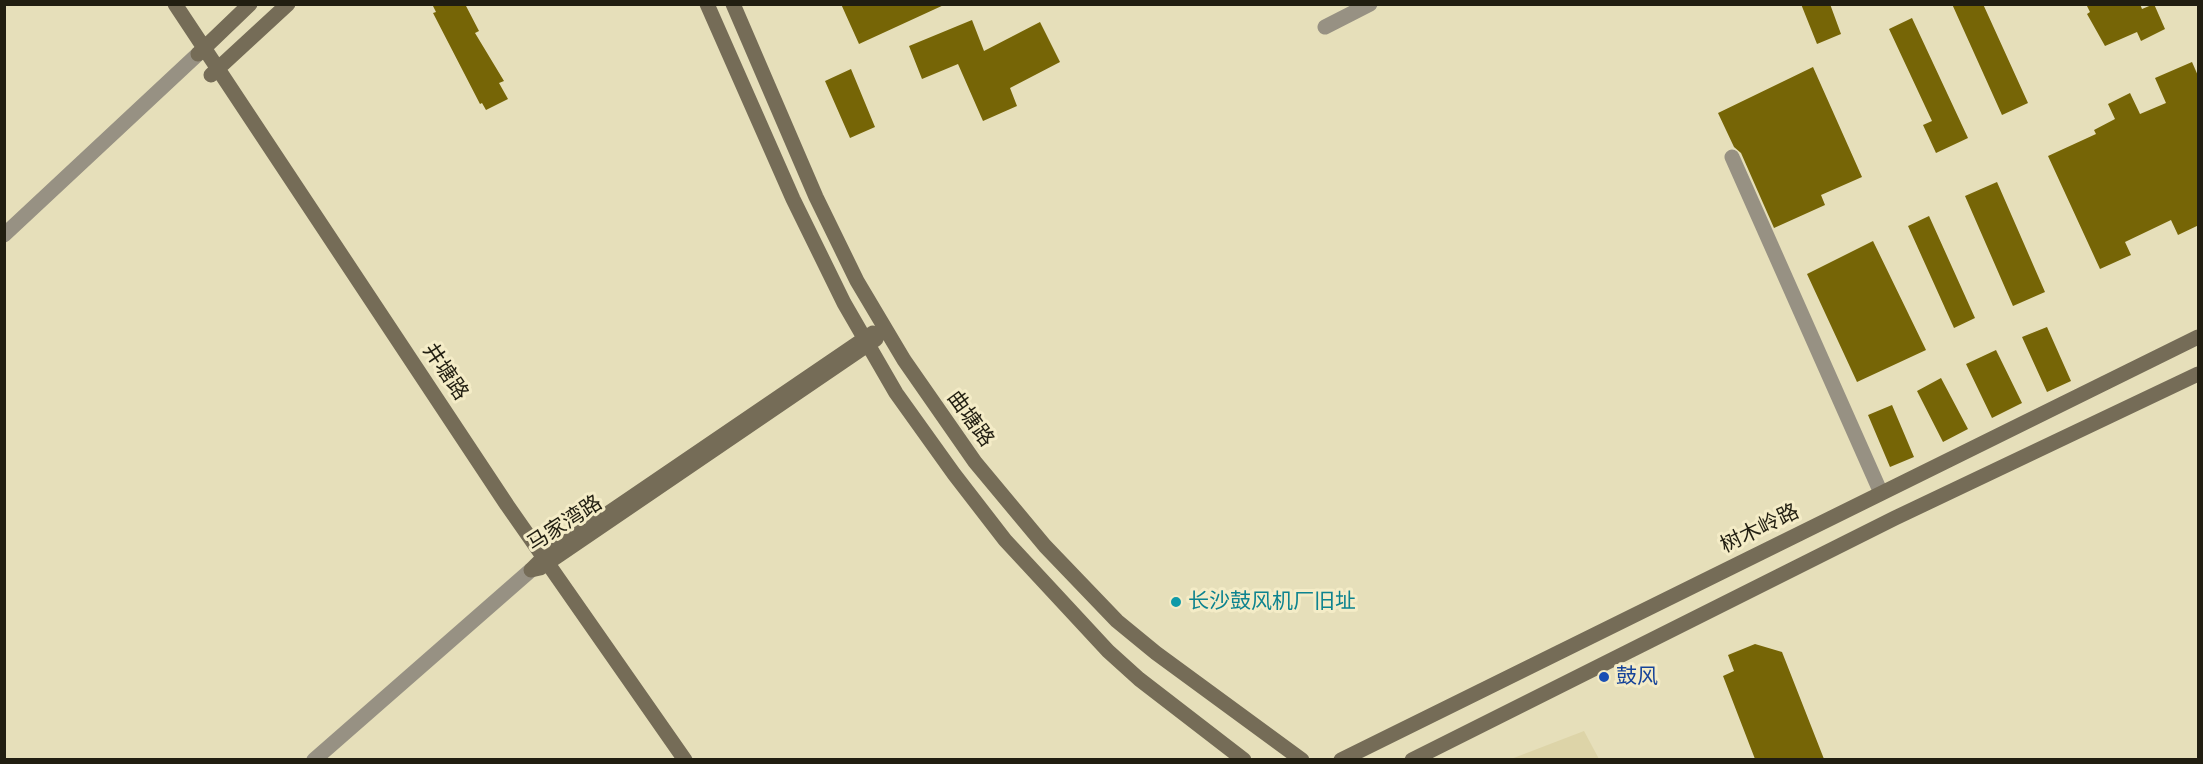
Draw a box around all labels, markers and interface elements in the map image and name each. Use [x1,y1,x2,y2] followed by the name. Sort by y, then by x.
[417,339,473,405] street label: 井塘路
[941,386,999,452] street label: 曲塘路
[523,491,607,557] street label: 马家湾路
[1717,499,1803,559] street label: 树木岭路
[1188,589,1356,615] place label: 长沙鼓风机厂旧址
[1169,595,1183,609] marker: 长沙鼓风机厂旧址
[1616,664,1658,690] place label: 鼓风
[1597,670,1611,684] marker: 鼓风

